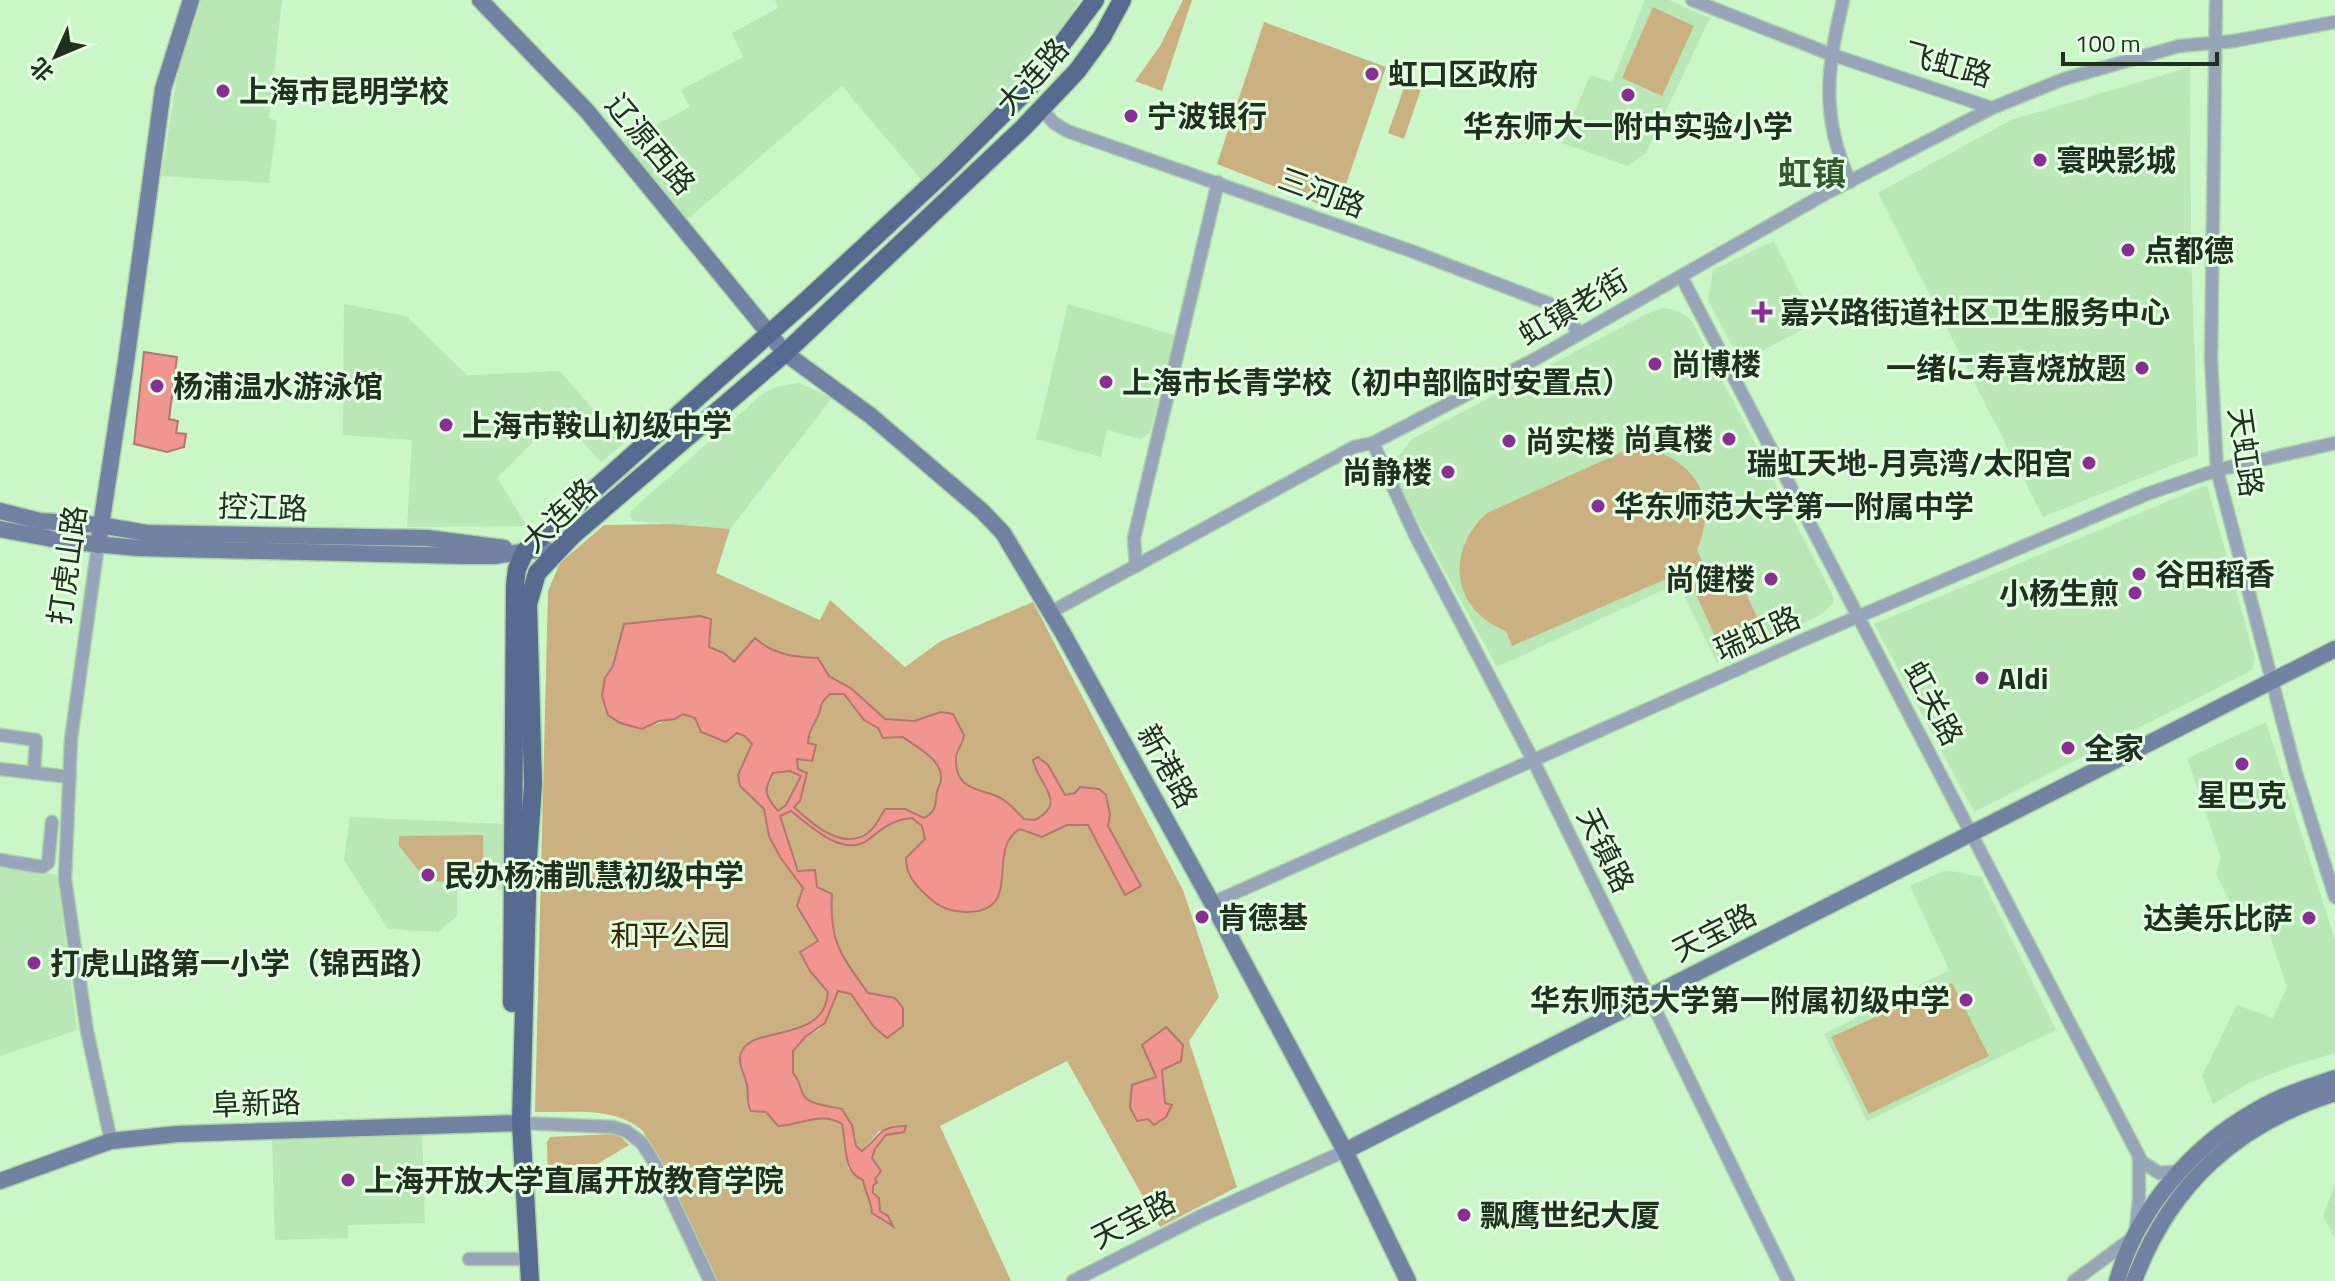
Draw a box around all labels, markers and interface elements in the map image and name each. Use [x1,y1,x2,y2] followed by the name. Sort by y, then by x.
[16,16,96,96] north arrow
[2063,16,2217,66] scale bar
[2075,25,2141,61] text: 100 m
[985,27,1079,125] street label: 大连路
[1898,29,1998,99] street label: 飞虹路
[22,50,61,90] text: 北
[1388,51,1538,97] place label: 虹口区政府
[1363,65,1381,83] marker: 虹口区政府
[239,68,449,114] place label: 上海市昆明学校
[214,82,232,100] marker: 上海市昆明学校
[595,83,707,205] street label: 辽源西路
[1619,86,1637,104] marker: 华东师大一附中实验小学
[1147,93,1267,139] place label: 宁波银行
[1463,103,1793,149] place label: 华东师大一附中实验小学
[1122,107,1140,125] marker: 宁波银行
[2056,137,2176,183] place label: 寰映影城
[1778,147,1846,199] district label: 虹镇
[2031,151,2049,169] marker: 寰映影城
[1272,155,1372,229] street label: 三河路
[2144,227,2234,273] place label: 点都德
[2119,241,2137,259] marker: 点都德
[1510,257,1636,357] street label: 虹镇老街
[1780,289,2170,335] place label: 嘉兴路街道社区卫生服务中心
[1751,301,1773,323] marker: 嘉兴路街道社区卫生服务中心
[1671,341,1761,387] place label: 尚博楼
[1886,345,2126,391] place label: 一绪に寿喜烧放题
[1646,355,1664,373] marker: 尚博楼
[1122,359,1632,405] place label: 上海市长青学校（初中部临时安置点）
[2133,359,2151,377] marker: 一绪に寿喜烧放题
[173,363,383,409] place label: 杨浦温水游泳馆
[1097,373,1115,391] marker: 上海市长青学校（初中部临时安置点）
[148,377,166,395] marker: 杨浦温水游泳馆
[462,402,732,448] place label: 上海市鞍山初级中学
[2217,404,2275,500] street label: 天虹路
[437,416,455,434] marker: 上海市鞍山初级中学
[1623,416,1713,462] place label: 尚真楼
[1525,418,1615,464] place label: 尚实楼
[1720,430,1738,448] marker: 尚真楼
[1500,432,1518,450] marker: 尚实楼
[1747,440,2073,486] place label: 瑞虹天地-月亮湾/太阳宫
[1342,449,1432,495] place label: 尚静楼
[2080,454,2098,472] marker: 瑞虹天地-月亮湾/太阳宫
[1439,463,1457,481] marker: 尚静楼
[511,467,607,563] street label: 大连路
[217,482,309,532] street label: 控江路
[1614,483,1974,529] place label: 华东师范大学第一附属中学
[1589,497,1607,515] marker: 华东师范大学第一附属中学
[36,502,98,628] street label: 打虎山路
[2155,551,2275,597] place label: 谷田稻香
[1665,556,1755,602] place label: 尚健楼
[2130,565,2148,583] marker: 谷田稻香
[1762,570,1780,588] marker: 尚健楼
[1999,570,2119,616] place label: 小杨生煎
[2126,584,2144,602] marker: 小杨生煎
[1707,594,1807,672] street label: 瑞虹路
[1893,652,1975,754] street label: 虹关路
[1998,655,2048,701] place label: Aldi
[1973,669,1991,687] marker: Aldi
[1126,715,1210,817] street label: 新港路
[2084,725,2144,771] place label: 全家
[2059,739,2077,757] marker: 全家
[2233,755,2251,773] marker: 星巴克
[2197,772,2287,818] place label: 星巴克
[1566,799,1646,901] street label: 天镇路
[444,852,744,898] place label: 民办杨浦凯慧初级中学
[419,866,437,884] marker: 民办杨浦凯慧初级中学
[1663,891,1765,973] street label: 天宝路
[1218,894,1308,940] place label: 肯德基
[2143,895,2293,941] place label: 达美乐比萨
[1193,908,1211,926] marker: 肯德基
[2300,909,2318,927] marker: 达美乐比萨
[610,912,730,958] park label: 和平公园
[50,940,440,986] place label: 打虎山路第一小学（锦西路）
[25,954,43,972] marker: 打虎山路第一小学（锦西路）
[1530,977,1950,1023] place label: 华东师范大学第一附属初级中学
[1957,991,1975,1009] marker: 华东师范大学第一附属初级中学
[210,1078,302,1128] street label: 阜新路
[364,1157,784,1203] place label: 上海开放大学直属开放教育学院
[339,1171,357,1189] marker: 上海开放大学直属开放教育学院
[1082,1178,1184,1260] street label: 天宝路
[1480,1192,1660,1238] place label: 飘鹰世纪大厦
[1455,1206,1473,1224] marker: 飘鹰世纪大厦

